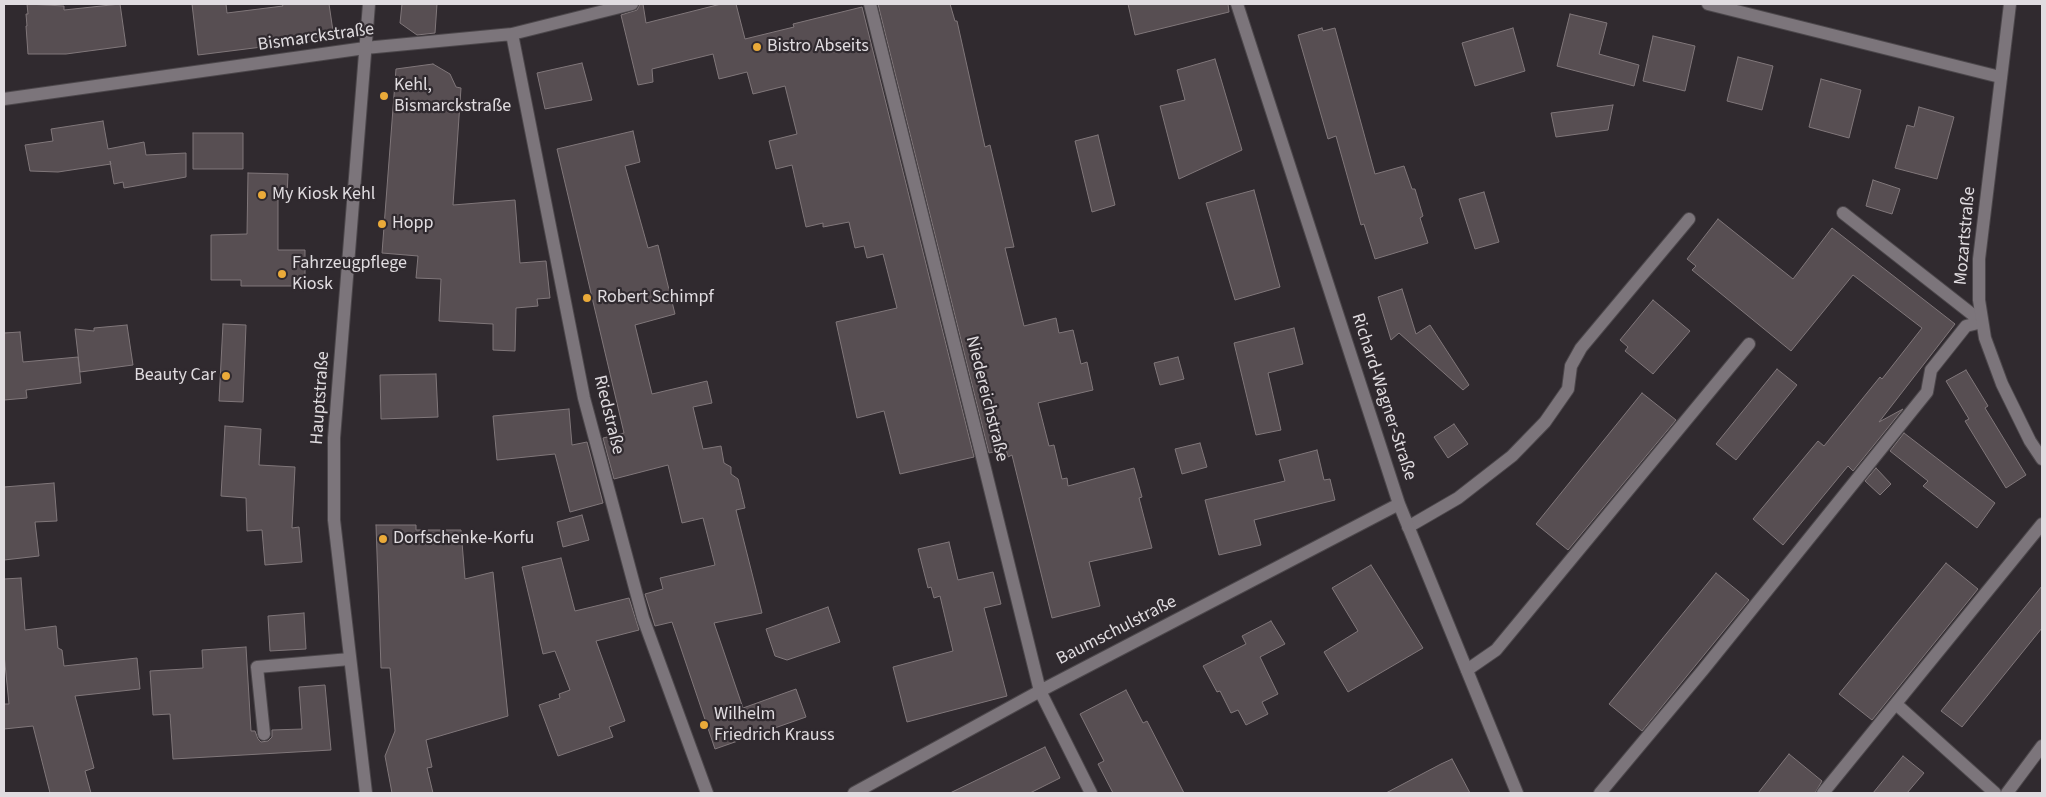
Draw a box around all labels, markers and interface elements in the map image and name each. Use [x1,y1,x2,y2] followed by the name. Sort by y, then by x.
[256,19,376,57] street label: Bismarckstraße
[767,36,869,58] place label: Bistro Abseits
[751,41,763,53] marker: Bistro Abseits
[394,75,511,118] place label: Kehl, Bismarckstraße
[378,90,390,102] marker: Kehl, Bismarckstraße
[272,184,375,206] place label: My Kiosk Kehl
[1951,186,1981,286] street label: Mozartstraße
[256,189,268,201] marker: My Kiosk Kehl
[392,213,433,235] place label: Hopp
[376,218,388,230] marker: Hopp
[292,253,407,296] place label: Fahrzeugpflege Kiosk
[276,268,288,280] marker: Fahrzeugpflege Kiosk
[597,287,714,309] place label: Robert Schimpf
[581,292,593,304] marker: Robert Schimpf
[1346,311,1420,483] street label: Richard-Wagner-Straße
[960,334,1012,464] street label: Niedereichstraße
[307,351,335,445] street label: Hauptstraße
[134,365,216,387] place label: Beauty Car
[220,370,232,382] marker: Beauty Car
[588,373,628,457] street label: Riedstraße
[393,528,534,550] place label: Dorfschenke-Korfu
[377,533,389,545] marker: Dorfschenke-Korfu
[1053,591,1181,671] street label: Baumschulstraße
[714,704,835,746] place label: Wilhelm Friedrich Krauss
[698,719,710,731] marker: Wilhelm Friedrich Krauss

